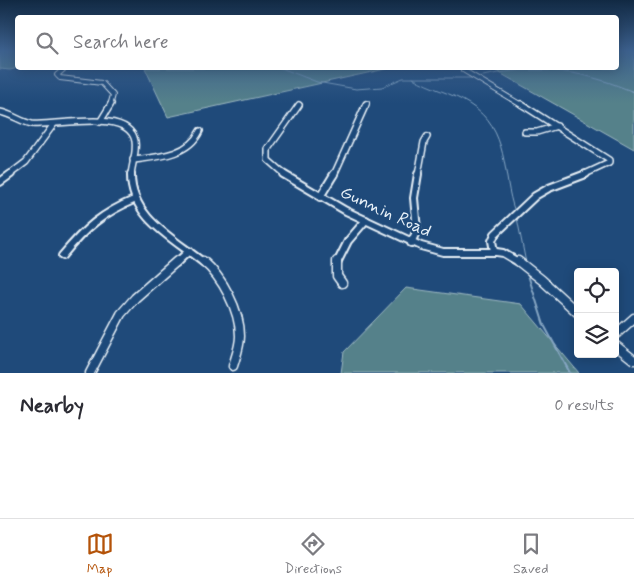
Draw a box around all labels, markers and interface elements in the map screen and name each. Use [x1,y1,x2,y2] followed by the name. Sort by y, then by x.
[15,15,619,70] search box
[33,29,61,57] icon: search
[73,30,169,55] text: Search here
[336,180,435,244] street label: Gunnin Road
[574,268,619,358] map controls
[574,268,619,313] button: locate
[574,313,619,358] button: layers
[20,392,84,420] text: Nearby
[554,395,614,416] text: 0 results
[86,530,114,578] tab: Map
[285,530,342,578] tab: Directions
[513,530,548,578] tab: Saved

